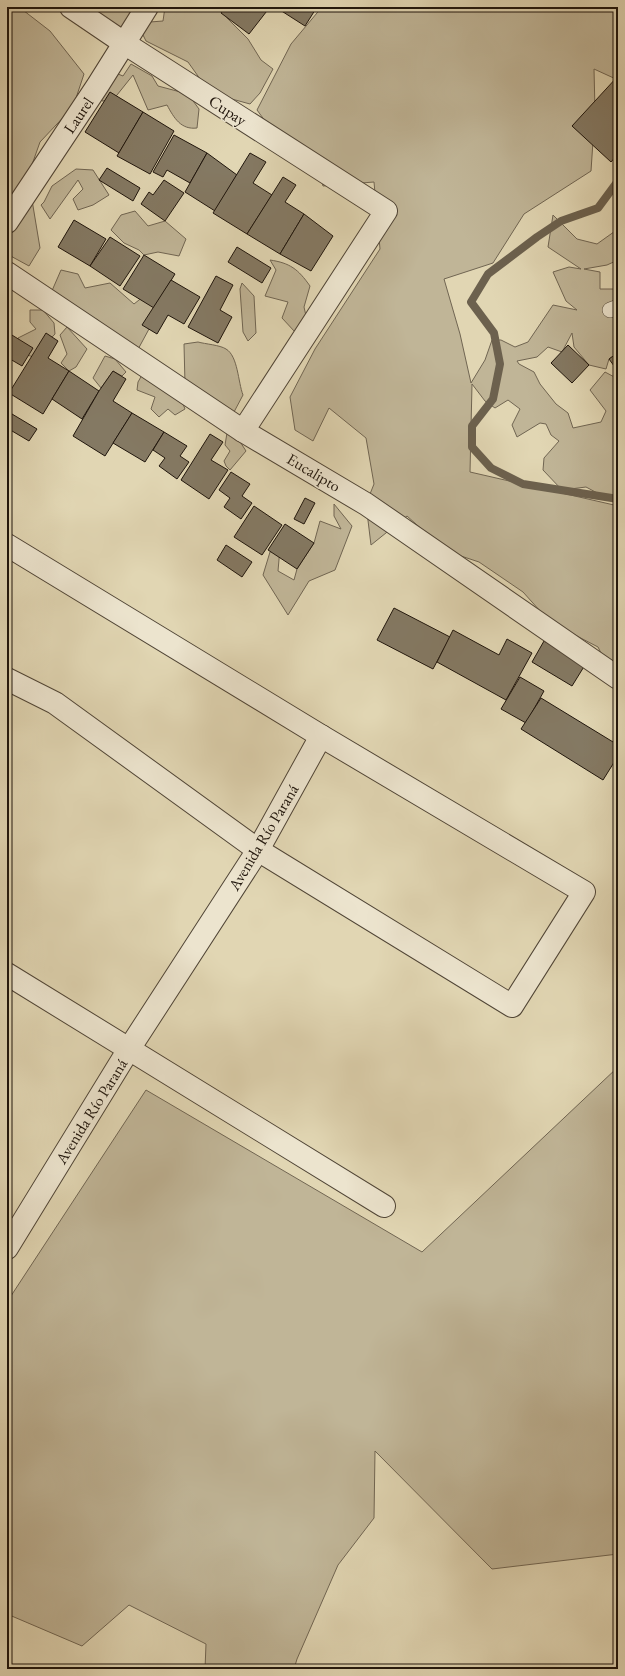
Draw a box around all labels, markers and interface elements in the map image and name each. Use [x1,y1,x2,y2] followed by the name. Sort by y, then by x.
[205,90,251,131] street label: Cupay
[59,93,98,138] street label: Laurel
[283,448,345,497] street label: Eucalipto
[223,780,304,895] street label: Avenida Río Paraná
[50,1054,133,1169] street label: Avenida Río Paraná

